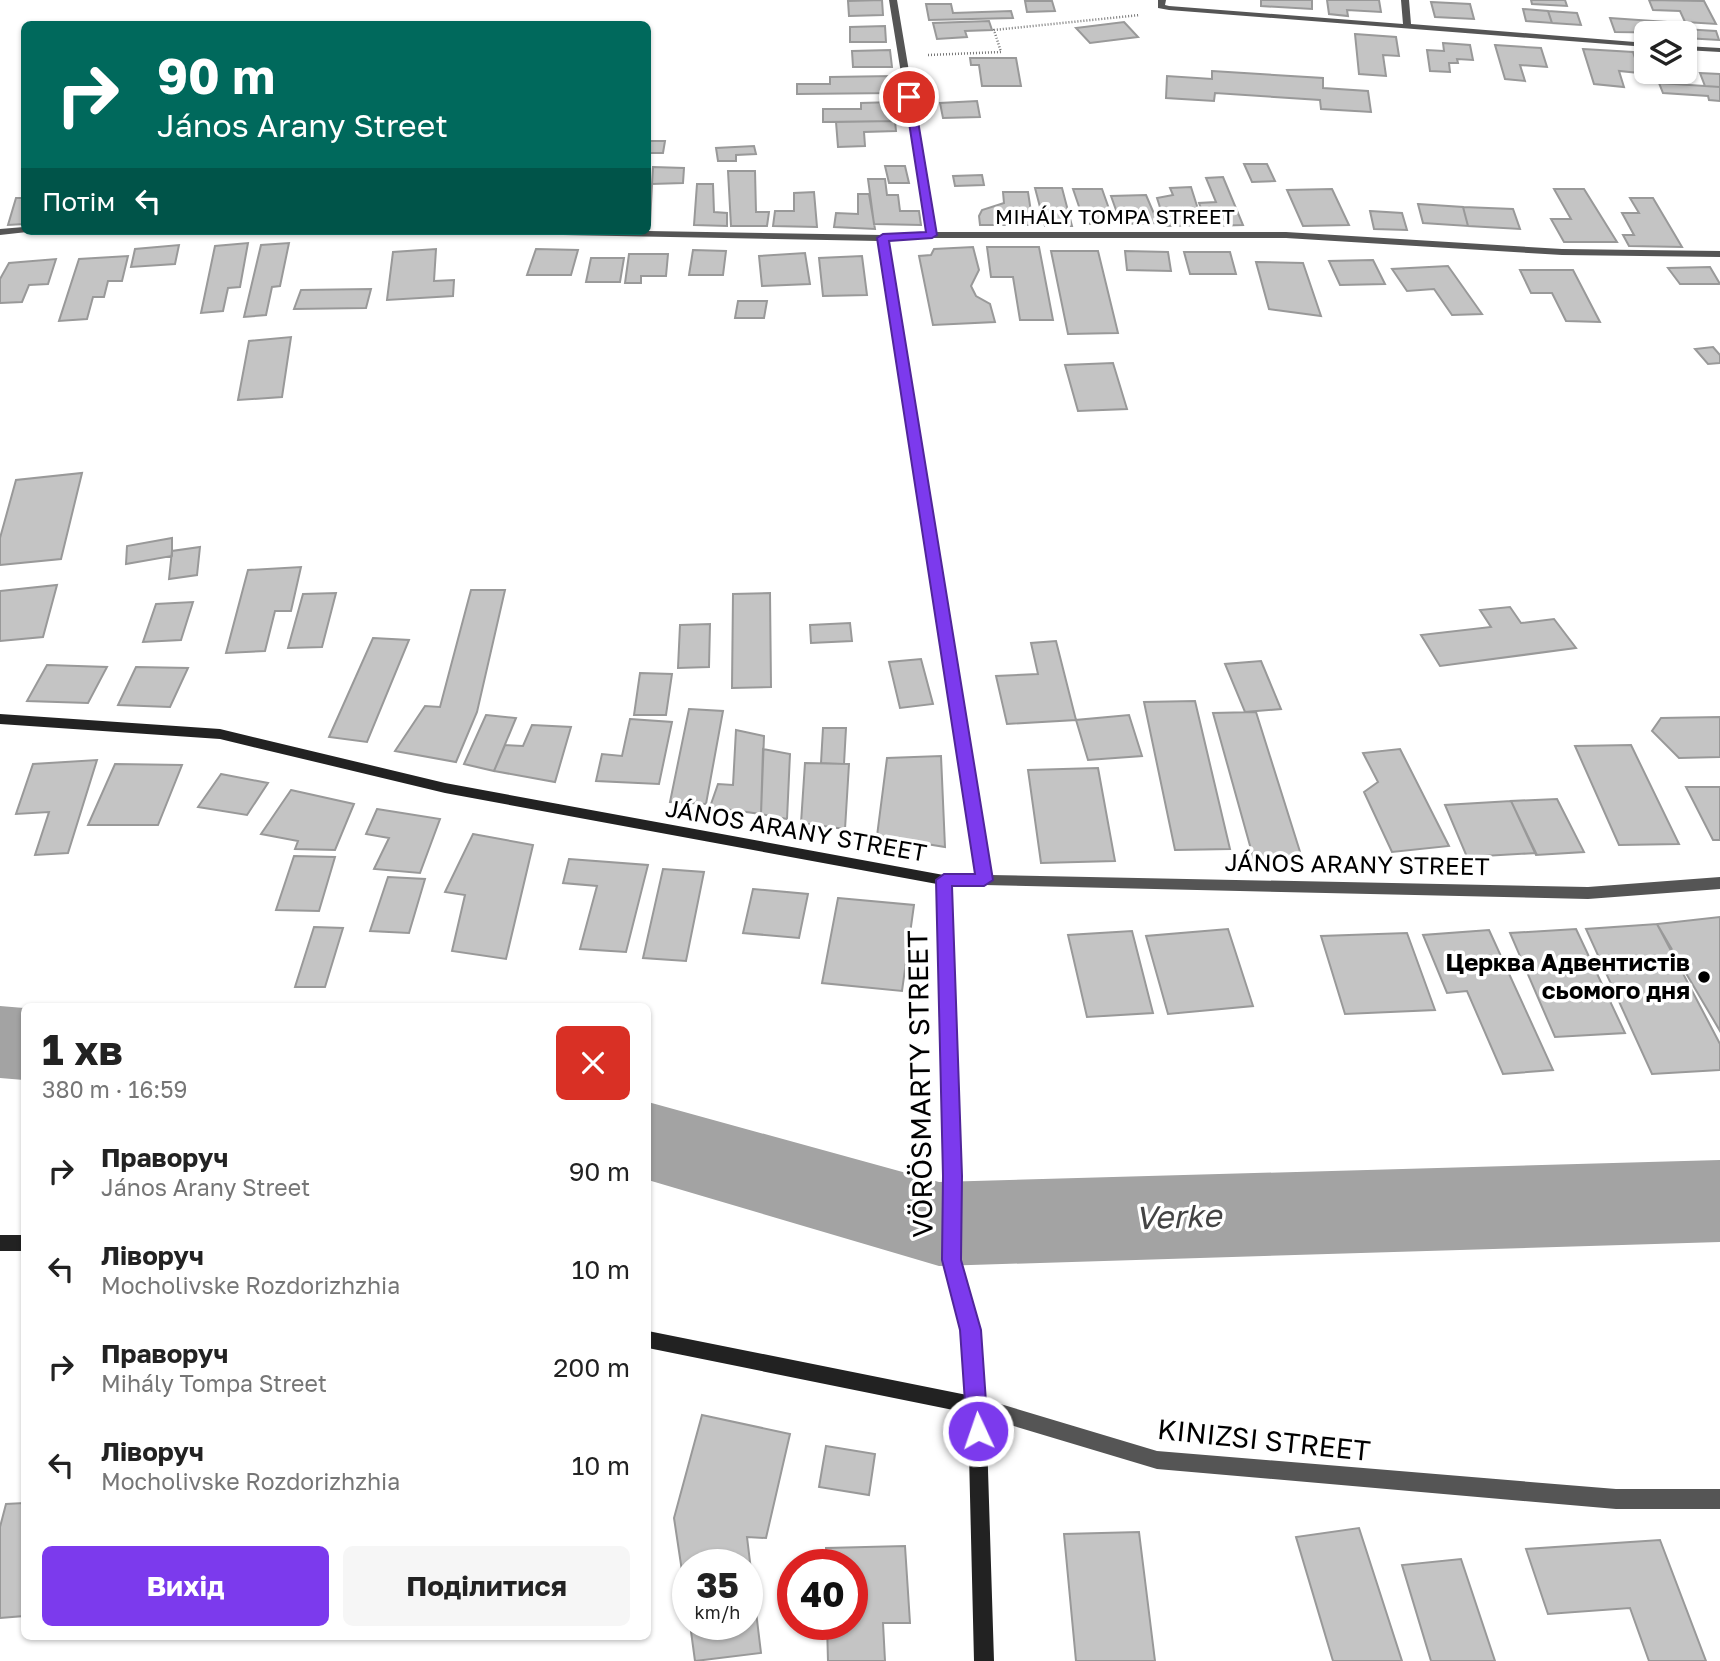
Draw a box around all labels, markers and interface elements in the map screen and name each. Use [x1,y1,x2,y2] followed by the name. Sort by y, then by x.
[1634,21,1697,84] map controls
[1634,21,1697,84] button: layers
[157,46,275,105] text: 90 m
[42,49,133,140] icon: right
[879,67,939,127] pin
[890,78,928,116] icon: arrive
[157,106,448,144] text: János Arany Street
[129,182,167,220] icon: left
[42,186,115,217] text: Потім
[995,203,1235,229] street label: MIHÁLY TOMPA STREET
[663,792,929,867] street label: JÁNOS ARANY STREET
[1224,847,1490,880] street label: JÁNOS ARANY STREET
[900,930,939,1238] street label: VÖRÖSMARTY STREET
[1446,947,1690,1004] place label: Церква Адвентистів сьомого дня
[1696,969,1712,985] marker: Церква Адвентистів сьомого дня
[42,1024,123,1074] text: 1 хв
[556,1026,630,1100] button: close
[42,1075,187,1103] text: 380 m · 16:59
[101,1142,229,1173] text: Праворуч
[42,1152,80,1190] icon: right
[569,1156,630,1187] text: 90 m
[101,1173,310,1201] text: János Arany Street
[1134,1195,1224,1236] water label: Verke
[101,1240,204,1271] text: Ліворуч
[42,1250,80,1288] icon: left
[572,1254,630,1285] text: 10 m
[101,1271,400,1299] text: Mocholivske Rozdorizhzhia
[101,1338,229,1369] text: Праворуч
[42,1348,80,1386] icon: right
[553,1352,630,1383] text: 200 m
[101,1369,327,1397] text: Mihály Tompa Street
[941,1394,1015,1468] position arrow
[1156,1412,1372,1467] street label: KINIZSI STREET
[101,1436,204,1467] text: Ліворуч
[42,1446,80,1484] icon: left
[572,1450,630,1481] text: 10 m
[101,1467,400,1495] text: Mocholivske Rozdorizhzhia
[42,1546,329,1626] button: Вихід
[343,1546,630,1626] button: Поділитися
[777,1549,868,1640] speed limit sign: 40
[696,1564,739,1606] text: 35
[695,1601,740,1623] text: km/h

